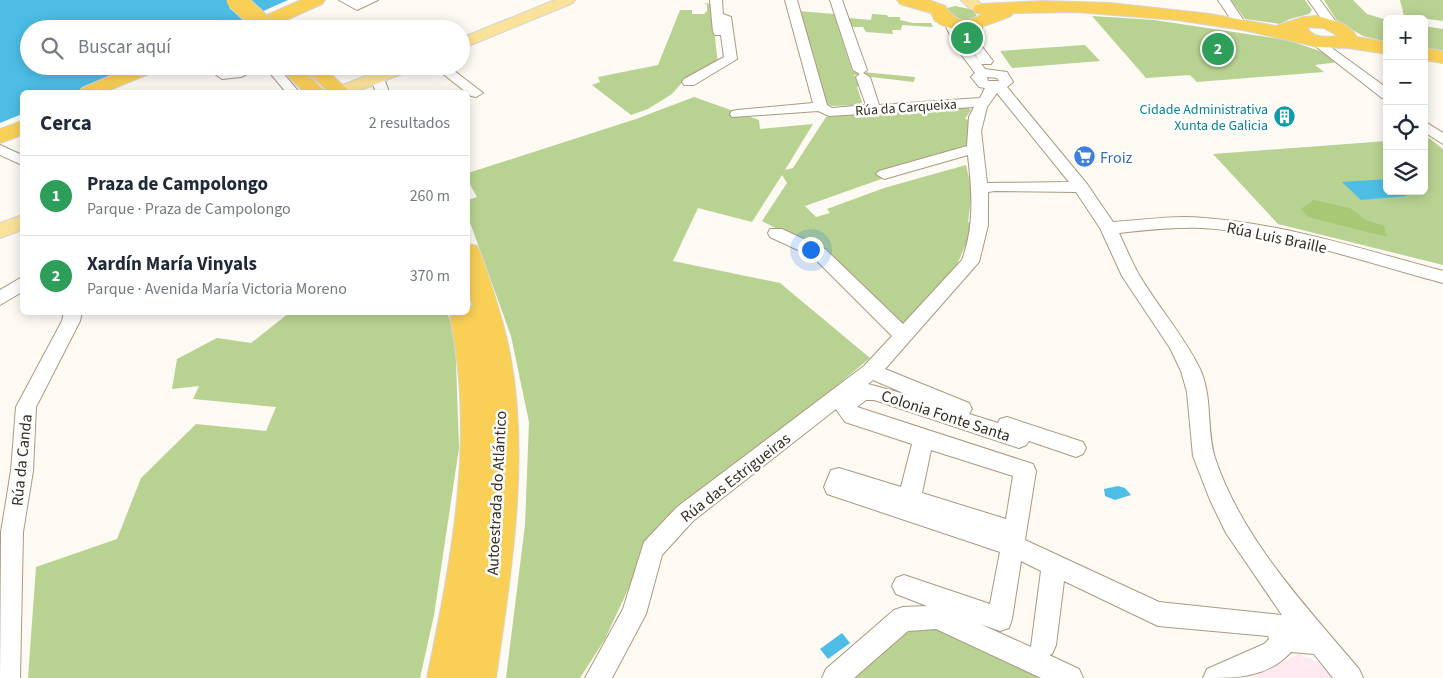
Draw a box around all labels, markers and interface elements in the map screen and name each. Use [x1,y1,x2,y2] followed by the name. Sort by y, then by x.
[1383,15,1428,195] map controls
[1383,15,1428,60] button: +
[951,19,983,57] pin: 1
[20,20,470,75] search box
[1202,30,1234,68] pin: 2
[38,34,66,62] icon: search
[78,34,171,61] text: Buscar aquí
[1383,60,1428,105] button: −
[855,94,958,122] street label: Rúa da Carqueixa
[1139,100,1268,136] place label: Cidade Administrativa Xunta de Galicia
[1272,105,1296,129] building icon: Cidade Administrativa Xunta de Galicia
[1383,105,1428,150] button: locate
[40,108,92,138] text: Cerca
[369,112,450,134] text: 2 resultados
[1072,145,1096,169] supermarket icon: Froiz
[1100,147,1133,169] place label: Froiz
[1383,150,1428,195] button: layers
[87,171,268,198] text: Praza de Campolongo
[52,185,60,207] text: 1
[410,185,450,207] text: 260 m
[87,198,291,220] text: Parque · Praza de Campolongo
[1225,217,1329,259] street label: Rúa Luis Braille
[798,237,824,263] your location
[87,251,257,278] text: Xardín María Vinyals
[52,265,60,287] text: 2
[410,265,450,287] text: 370 m
[87,278,347,300] text: Parque · Avenida María Victoria Moreno
[878,385,1013,447] street label: Colonia Fonte Santa
[482,410,512,576] street label: Autoestrada do Atlántico
[6,413,38,507] street label: Rúa da Canda
[676,428,795,528] street label: Rúa das Estrigueiras

